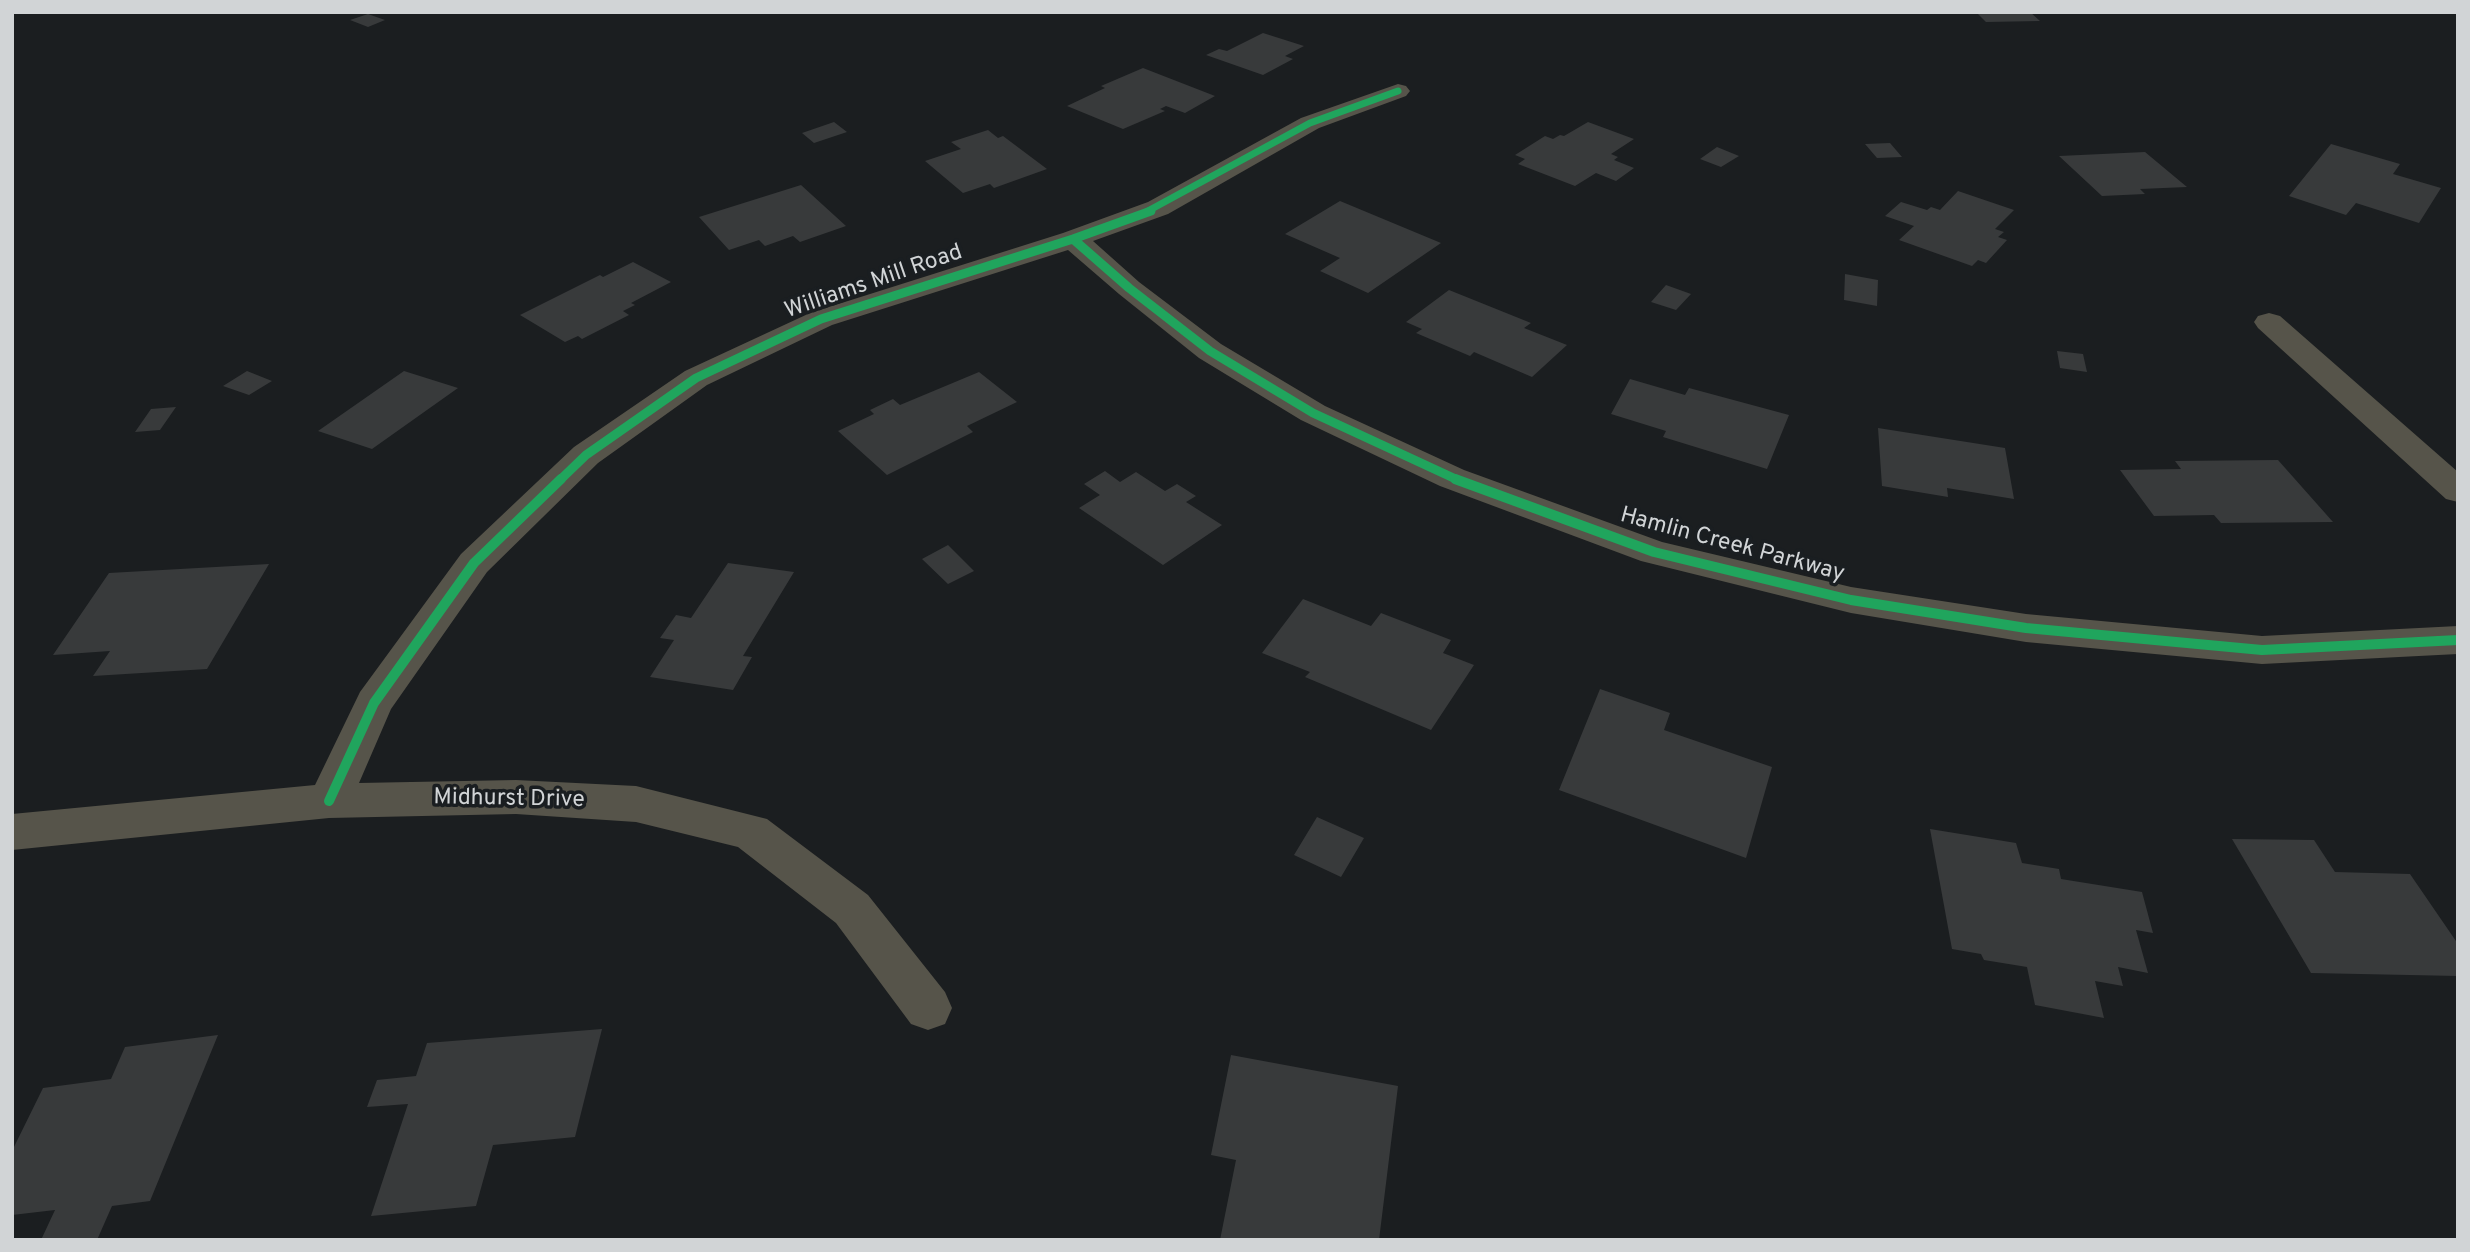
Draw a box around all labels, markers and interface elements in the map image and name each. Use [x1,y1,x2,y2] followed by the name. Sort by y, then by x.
[781,240,967,326] street label: Williams Mill Road
[1617,503,1847,589] street label: Hamlin Creek Parkway
[433,785,585,815] street label: Midhurst Drive

